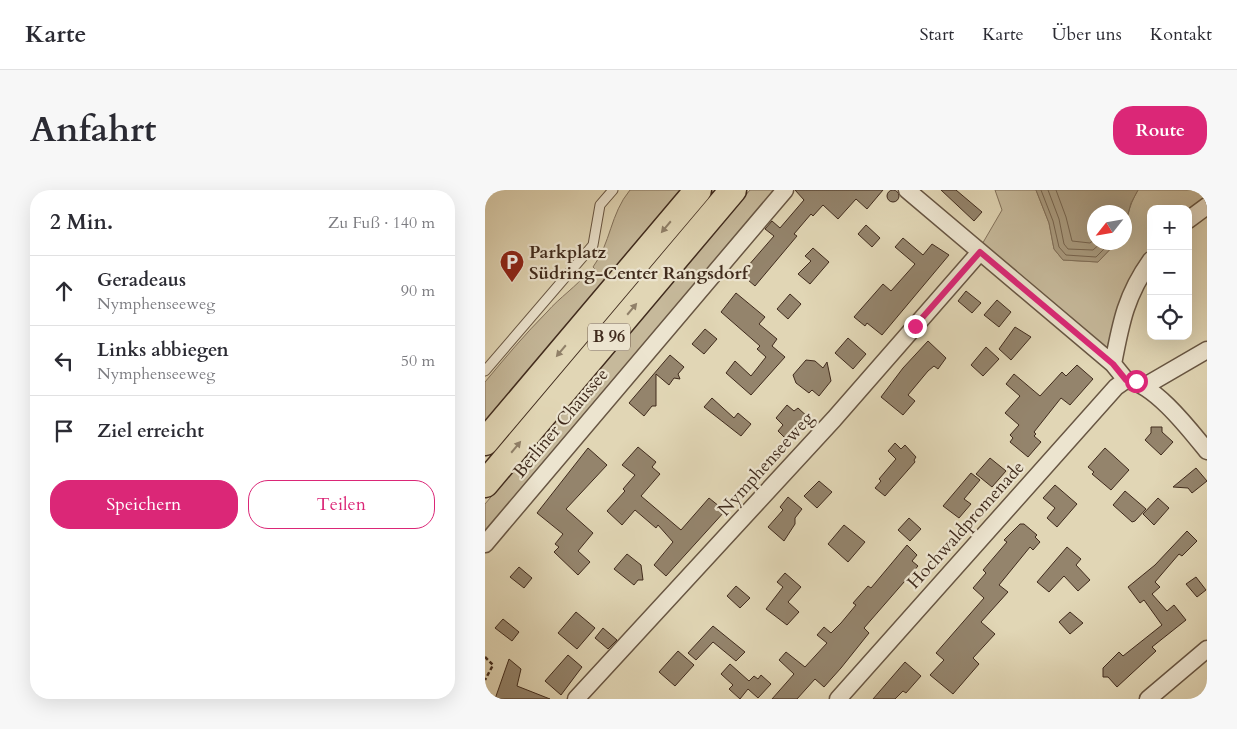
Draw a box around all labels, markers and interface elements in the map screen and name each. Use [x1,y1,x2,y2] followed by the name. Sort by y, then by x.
[25,18,86,51] text: Karte
[919,22,954,47] text: Start
[982,22,1024,47] text: Karte
[1052,22,1122,47] text: Über uns
[1150,22,1212,47] text: Kontakt
[30,106,156,154] text: Anfahrt
[1113,106,1207,155] button: Route
[1087,205,1132,250] north arrow
[1147,205,1192,340] map controls
[1147,205,1192,250] button: +
[50,208,113,237] text: 2 Min.
[328,212,435,234] text: Zu Fuß · 140 m
[661,221,672,234] one-way arrow
[529,240,751,286] place label: Parkplatz Südring-Center Rangsdorf
[499,249,525,283] parking icon: Parkplatz Südring-Center Rangsdorf
[1147,250,1192,295] button: −
[97,267,186,293] text: Geradeaus
[50,277,78,305] icon: ahead
[401,280,435,302] text: 90 m
[97,293,215,315] text: Nymphenseeweg
[1147,295,1192,340] button: locate
[627,303,638,316] one-way arrow
[904,315,927,338] route end
[588,324,630,350] road number: B 96
[97,337,229,363] text: Links abbiegen
[556,345,567,358] one-way arrow
[50,347,78,375] icon: left
[401,350,435,372] text: 50 m
[97,363,215,385] text: Nymphenseeweg
[508,363,614,483] street label: Berliner Chaussee
[1125,370,1148,393] route start
[712,406,820,522] street label: Nymphenseeweg
[50,417,78,445] icon: arrive
[97,418,204,444] text: Ziel erreicht
[511,440,522,453] one-way arrow
[902,456,1030,594] street label: Hochwaldpromenade
[50,480,238,529] button: Speichern
[248,480,435,529] button: Teilen

